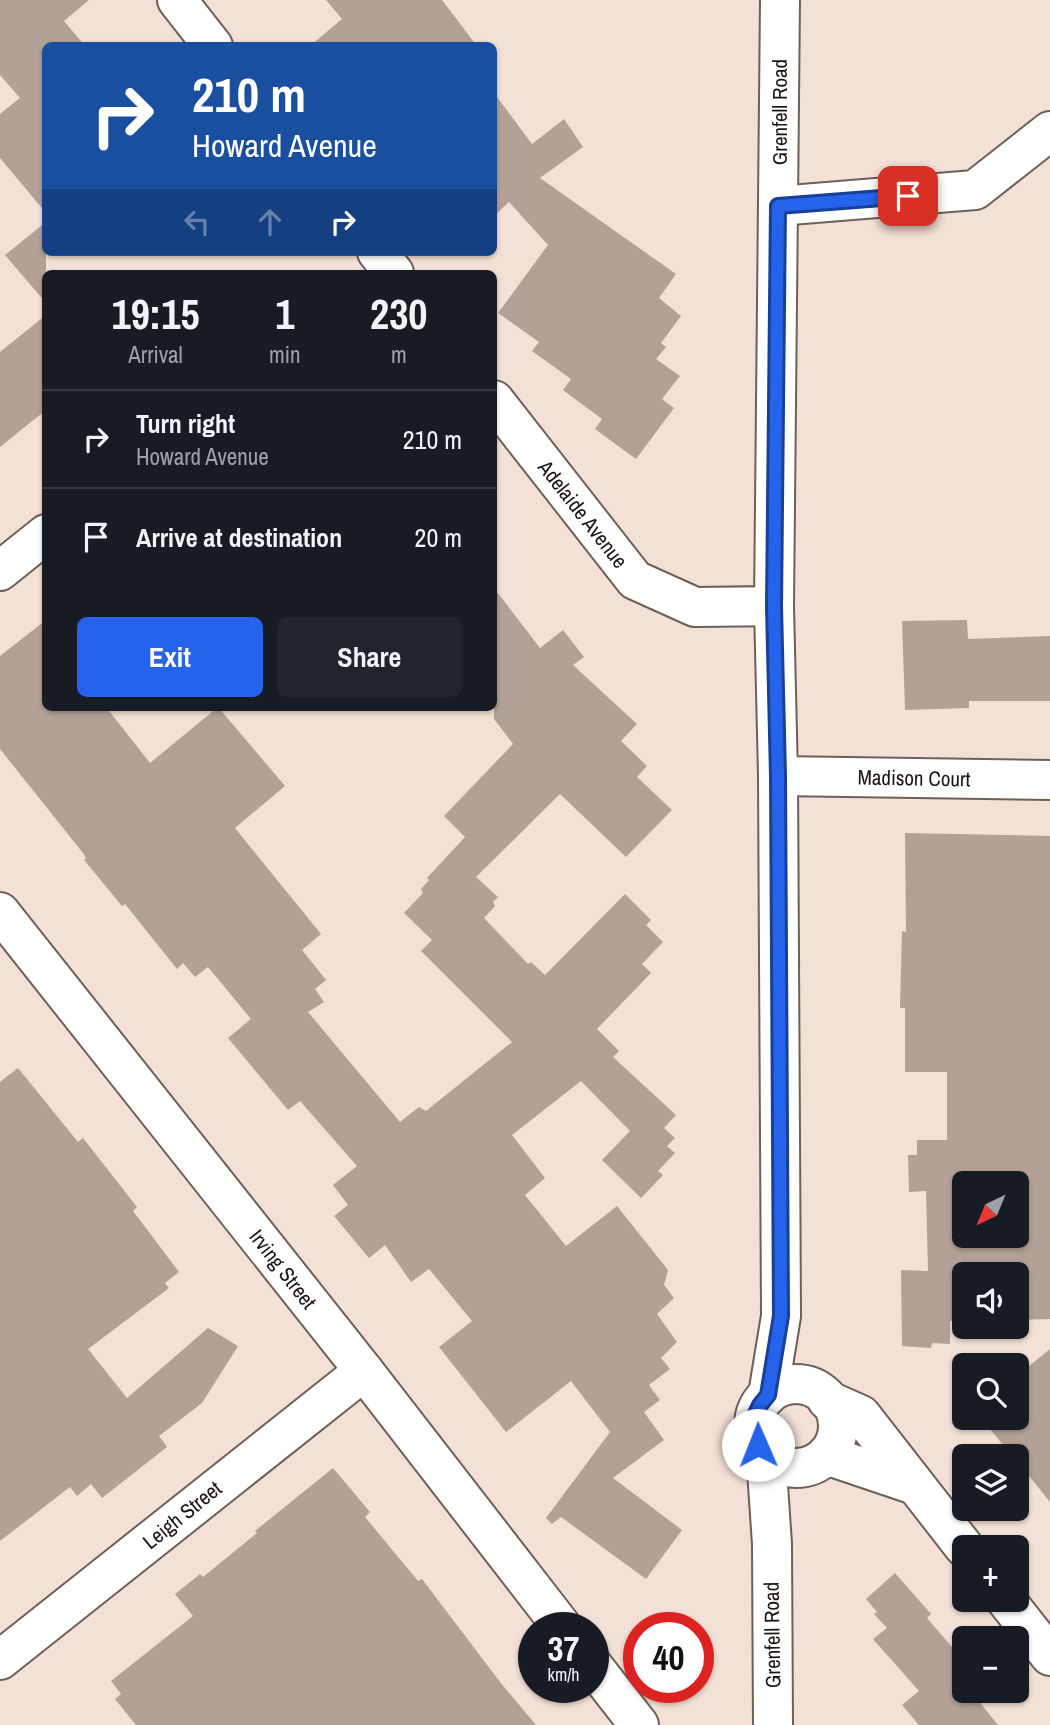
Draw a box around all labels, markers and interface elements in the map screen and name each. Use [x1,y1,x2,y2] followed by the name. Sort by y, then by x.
[765,59,794,165] street label: Grenfell Road
[192,61,306,127] text: 210 m
[77,70,168,161] icon: right
[192,124,377,167] text: Howard Avenue
[878,166,938,226] pin
[889,177,927,215] icon: arrive
[178,203,216,241] icon: left
[251,203,289,241] icon: ahead
[324,203,362,241] icon: right
[112,286,200,342] text: 19:15
[275,286,294,342] text: 1
[370,286,428,342] text: 230
[128,339,183,370] text: Arrival
[269,339,301,370] text: min
[391,339,407,370] text: m
[136,406,235,441] text: Turn right
[77,420,115,458] icon: right
[403,422,462,457] text: 210 m
[136,441,269,472] text: Howard Avenue
[531,453,634,574] street label: Adelaide Avenue
[77,518,115,556] icon: arrive
[136,520,342,555] text: Arrive at destination
[415,520,462,555] text: 20 m
[77,617,263,697] button: Exit
[277,617,462,697] button: Share
[857,763,971,793] street label: Madison Court
[952,1171,1029,1248] north arrow
[952,1171,1029,1703] map controls
[243,1223,323,1315] street label: Irving Street
[952,1262,1029,1339] button: sound
[952,1353,1029,1430] button: search
[721,1408,795,1482] position arrow
[952,1444,1029,1521] button: layers
[136,1474,228,1556] street label: Leigh Street
[952,1535,1029,1612] button: +
[757,1582,787,1688] street label: Grenfell Road
[623,1612,714,1703] speed limit sign: 40
[548,1625,579,1672] text: 37
[952,1626,1029,1703] button: −
[548,1662,580,1687] text: km/h

